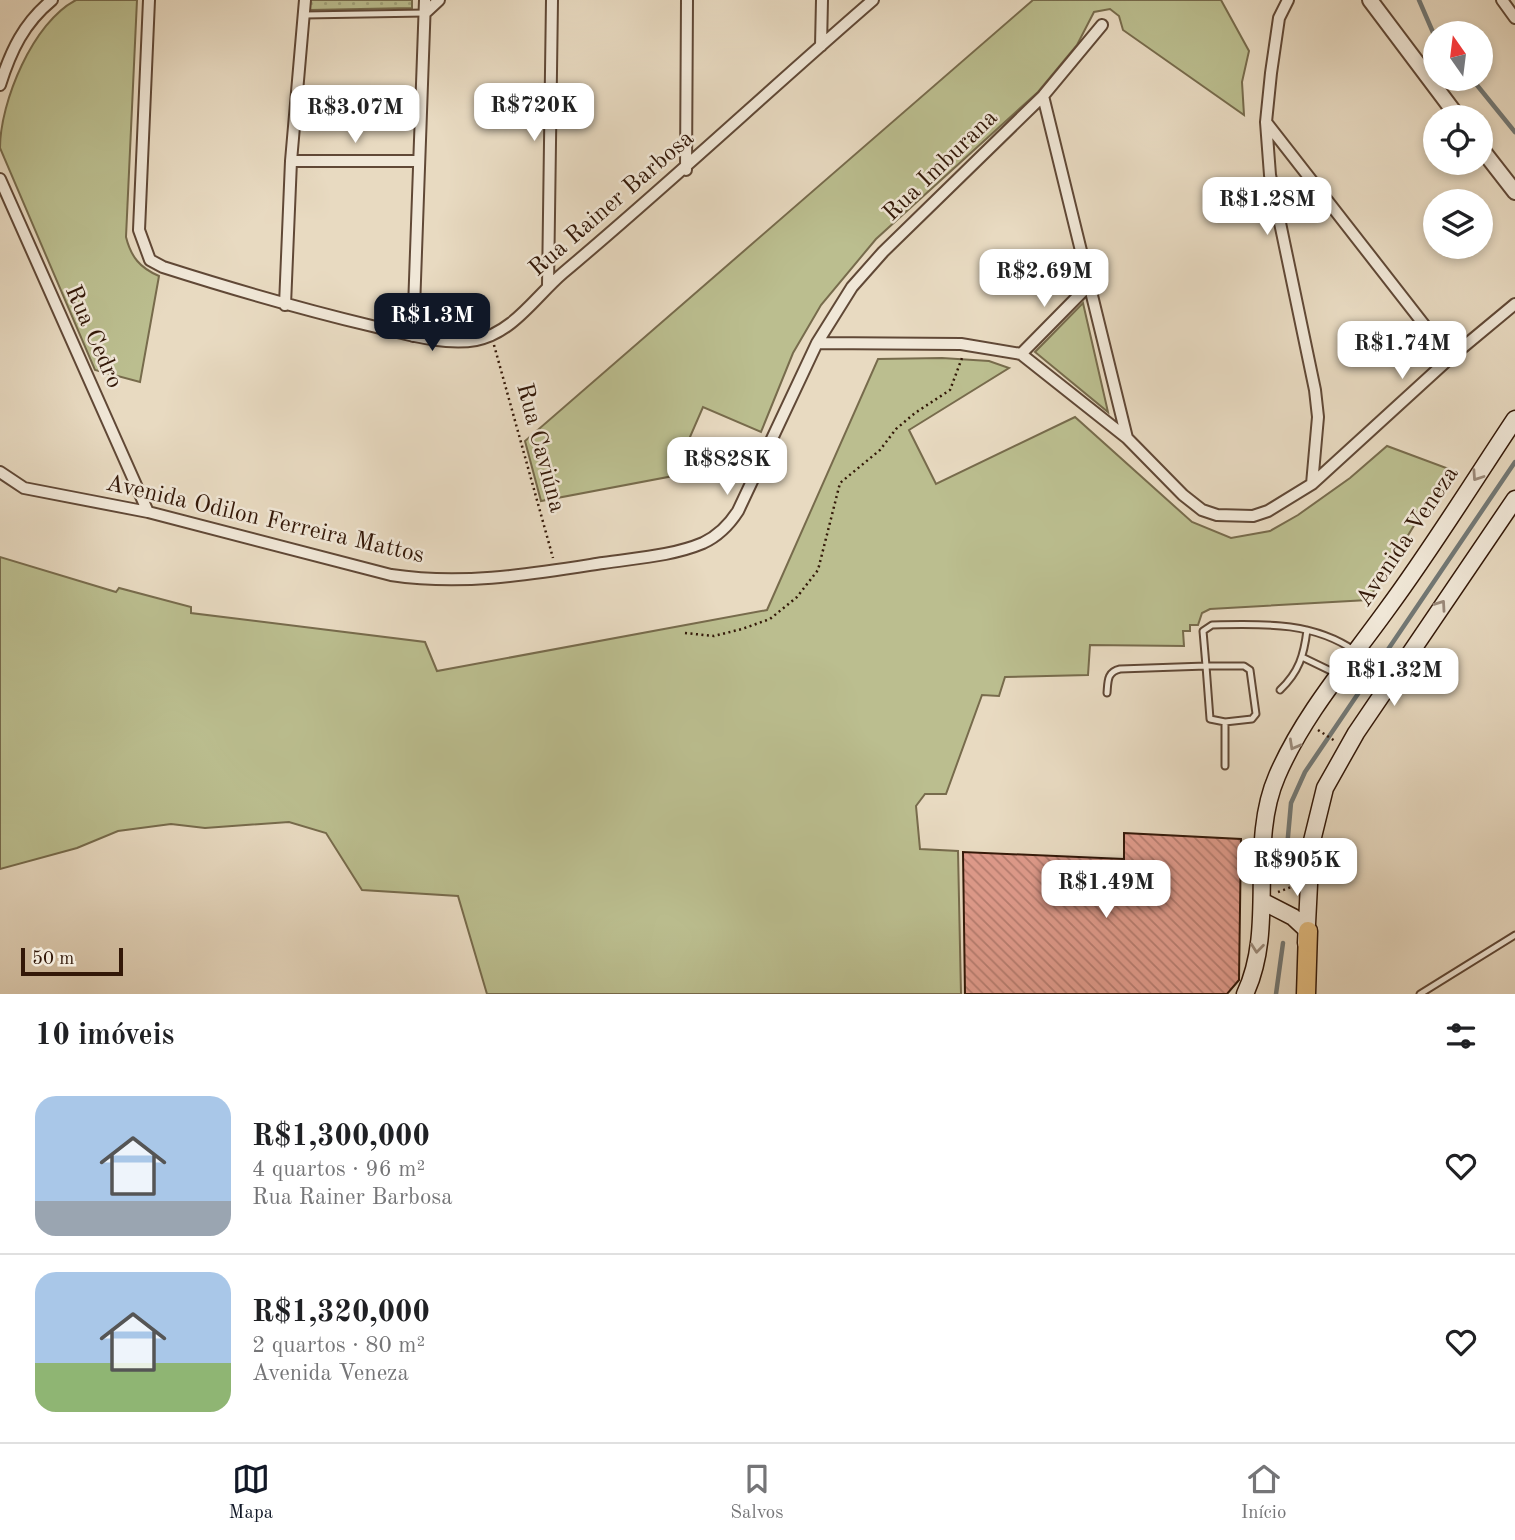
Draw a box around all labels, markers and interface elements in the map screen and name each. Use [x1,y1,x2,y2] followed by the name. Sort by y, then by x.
[1423,21,1493,91] north arrow
[1423,21,1493,259] map controls
[477,83,591,143] pin: R$720K
[290,86,420,145] pin: R$3.07M
[490,94,578,117] text: R$720K
[306,96,404,119] text: R$3.07M
[1423,105,1493,175] button: locate
[879,106,1003,226] street label: Rua Imburana
[525,126,699,282] street label: Rua Rainer Barbosa
[1202,177,1332,237] pin: R$1.28M
[1218,188,1316,211] text: R$1.28M
[1423,189,1493,259] button: layers
[979,250,1109,309] pin: R$2.69M
[995,260,1093,283] text: R$2.69M
[60,282,126,392] street label: Rua Cedro
[375,294,489,353] pin: R$1.3M
[390,304,474,327] text: R$1.3M
[1337,322,1467,381] pin: R$1.74M
[1353,332,1451,355] text: R$1.74M
[511,381,569,515] street label: Rua Caviúna
[670,438,784,497] pin: R$828K
[683,448,771,471] text: R$828K
[1352,462,1464,612] street label: Avenida Veneza
[1473,468,1485,481] one-way arrow
[103,472,427,568] street label: Avenida Odilon Ferreira Mattos
[1433,600,1445,613] one-way arrow
[1329,648,1459,708] pin: R$1.32M
[1345,659,1443,682] text: R$1.32M
[1289,738,1302,750] one-way arrow
[1240,838,1354,898] pin: R$905K
[1253,849,1341,872] text: R$905K
[1041,860,1171,920] pin: R$1.49M
[1057,871,1155,894] text: R$1.49M
[1250,942,1265,954] one-way arrow
[21,945,122,977] scale bar
[32,950,74,969] text: 50 m
[1442,1017,1480,1055] icon: filters
[35,1021,174,1051] text: 10 imóveis
[252,1122,430,1152] text: R$1,300,000
[91,1124,175,1208] icon: home
[1442,1147,1480,1185] icon: heart
[252,1158,425,1181] text: 4 quartos · 96 m²
[252,1186,453,1209] text: Rua Rainer Barbosa
[252,1298,430,1328] text: R$1,320,000
[91,1300,175,1384] icon: home
[1442,1323,1480,1361] icon: heart
[252,1334,425,1357] text: 2 quartos · 80 m²
[252,1362,409,1385] text: Avenida Veneza
[229,1460,273,1525] tab: Mapa
[730,1460,783,1525] tab: Salvos
[1241,1460,1286,1525] tab: Início

